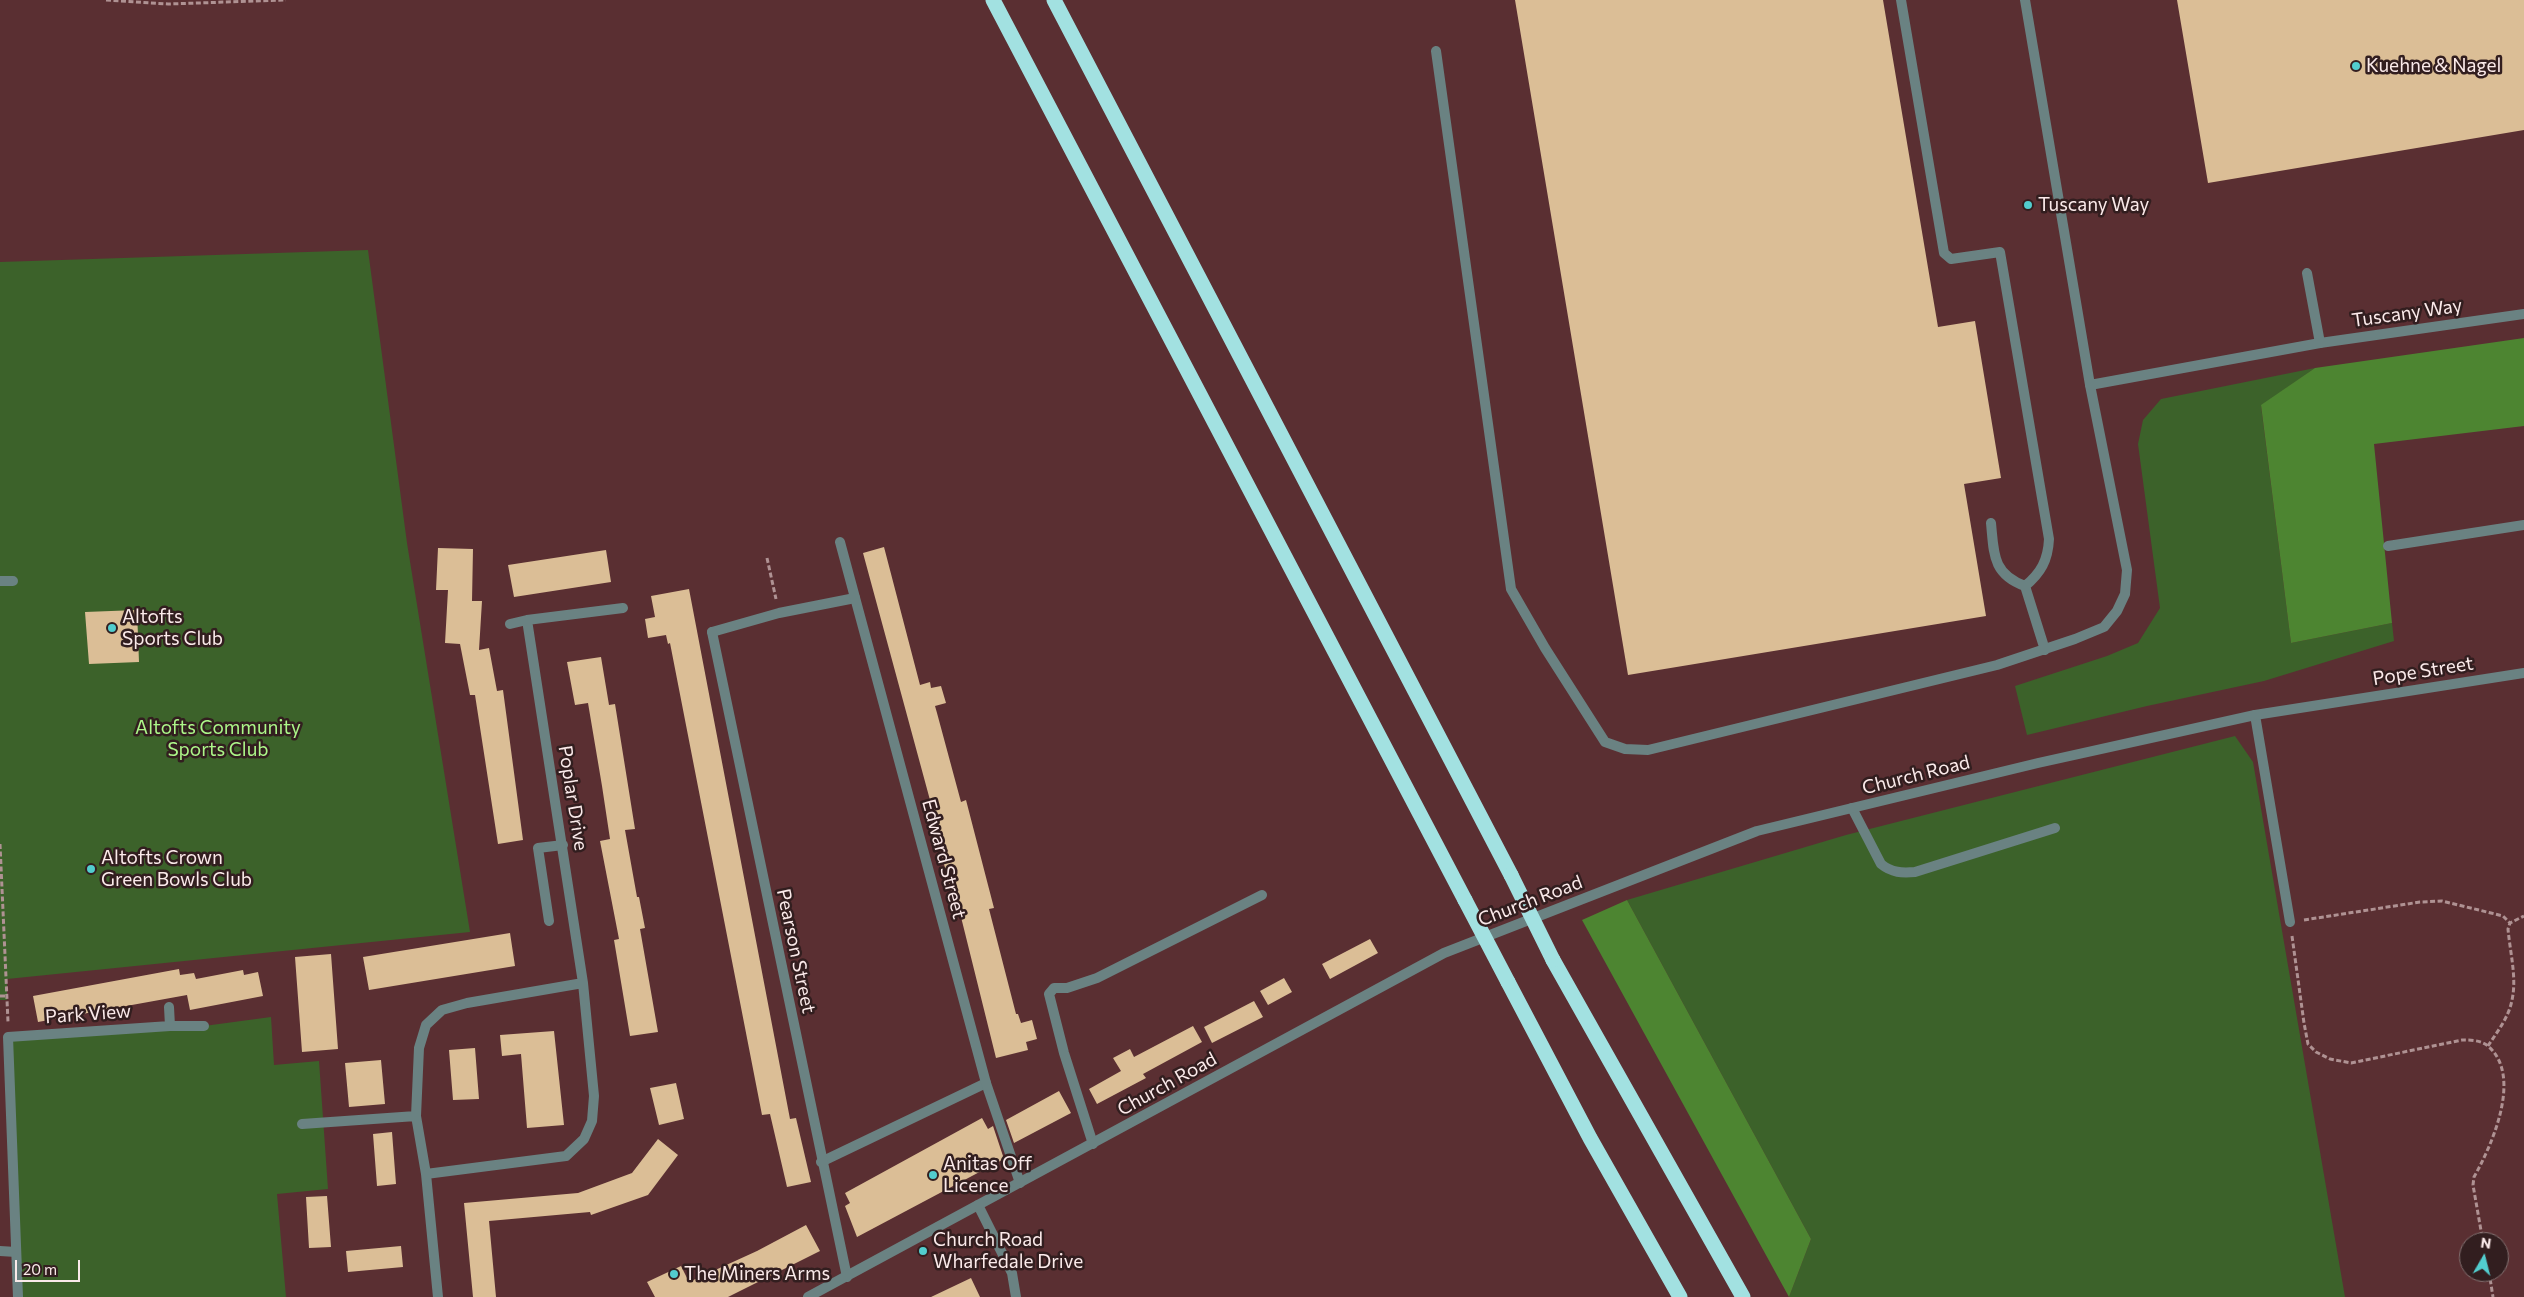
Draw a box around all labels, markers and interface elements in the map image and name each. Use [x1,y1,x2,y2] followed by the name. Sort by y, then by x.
[2366,55,2501,77] place label: Kuehne & Nagel
[2350,60,2362,72] marker: Kuehne & Nagel
[2038,194,2149,216] place label: Tuscany Way
[2022,199,2034,211] marker: Tuscany Way
[2350,294,2464,332] street label: Tuscany Way
[122,606,223,650] place label: Altofts Sports Club
[106,622,118,634] marker: Altofts Sports Club
[2371,652,2475,690] street label: Pope Street
[135,717,301,761] park label: Altofts Community Sports Club
[553,744,593,852] street label: Poplar Drive
[1860,751,1972,799] street label: Church Road
[917,797,971,921] street label: Edward Street
[101,847,252,891] place label: Altofts Crown Green Bowls Club
[85,863,97,875] marker: Altofts Crown Green Bowls Club
[1475,871,1585,931] street label: Church Road
[772,886,820,1016] street label: Pearson Street
[44,1000,132,1028] street label: Park View
[1113,1047,1221,1121] street label: Church Road
[943,1153,1032,1197] place label: Anitas Off Licence
[927,1169,939,1181] marker: Anitas Off Licence
[933,1229,1083,1273] place label: Church Road Wharfedale Drive
[2459,1232,2509,1282] north arrow
[2480,1233,2492,1252] text: N
[917,1245,929,1257] marker: Church Road Wharfedale Drive
[18,1250,82,1282] scale bar
[23,1260,57,1278] text: 20 m
[684,1263,830,1285] place label: The Miners Arms
[668,1268,680,1280] marker: The Miners Arms

